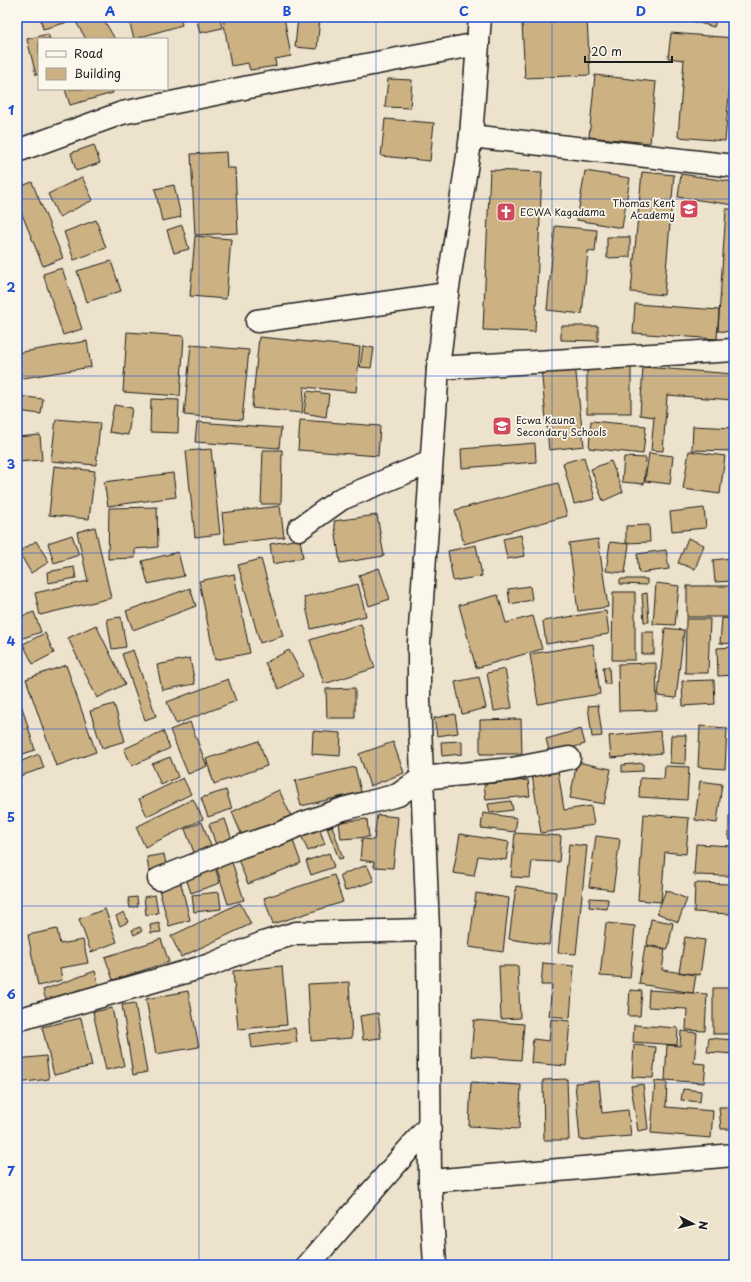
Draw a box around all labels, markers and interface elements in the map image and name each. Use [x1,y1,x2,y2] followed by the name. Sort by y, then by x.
[105,1,115,20] text: A
[283,1,292,20] text: B
[459,1,469,20] text: C
[636,1,646,20] text: D
[38,38,168,90] legend
[585,38,672,64] scale bar
[591,42,622,60] text: 20 m
[74,44,103,62] text: Road
[74,64,121,82] text: Building
[8,100,14,119] text: 1
[612,195,675,222] place label: Thomas Kent Academy
[678,198,700,220] school or university icon: Thomas Kent Academy
[495,201,517,223] church icon: ECWA Kagadama
[520,204,606,219] place label: ECWA Kagadama
[6,277,16,296] text: 2
[516,412,607,440] place label: Ecwa Kauna Secondary Schools
[491,415,513,437] school or university icon: Ecwa Kauna Secondary Schools
[7,454,16,473] text: 3
[7,631,16,650] text: 4
[7,807,15,826] text: 5
[6,984,16,1003] text: 6
[7,1161,15,1180] text: 7
[673,1204,713,1244] north arrow
[694,1220,712,1231] text: N

